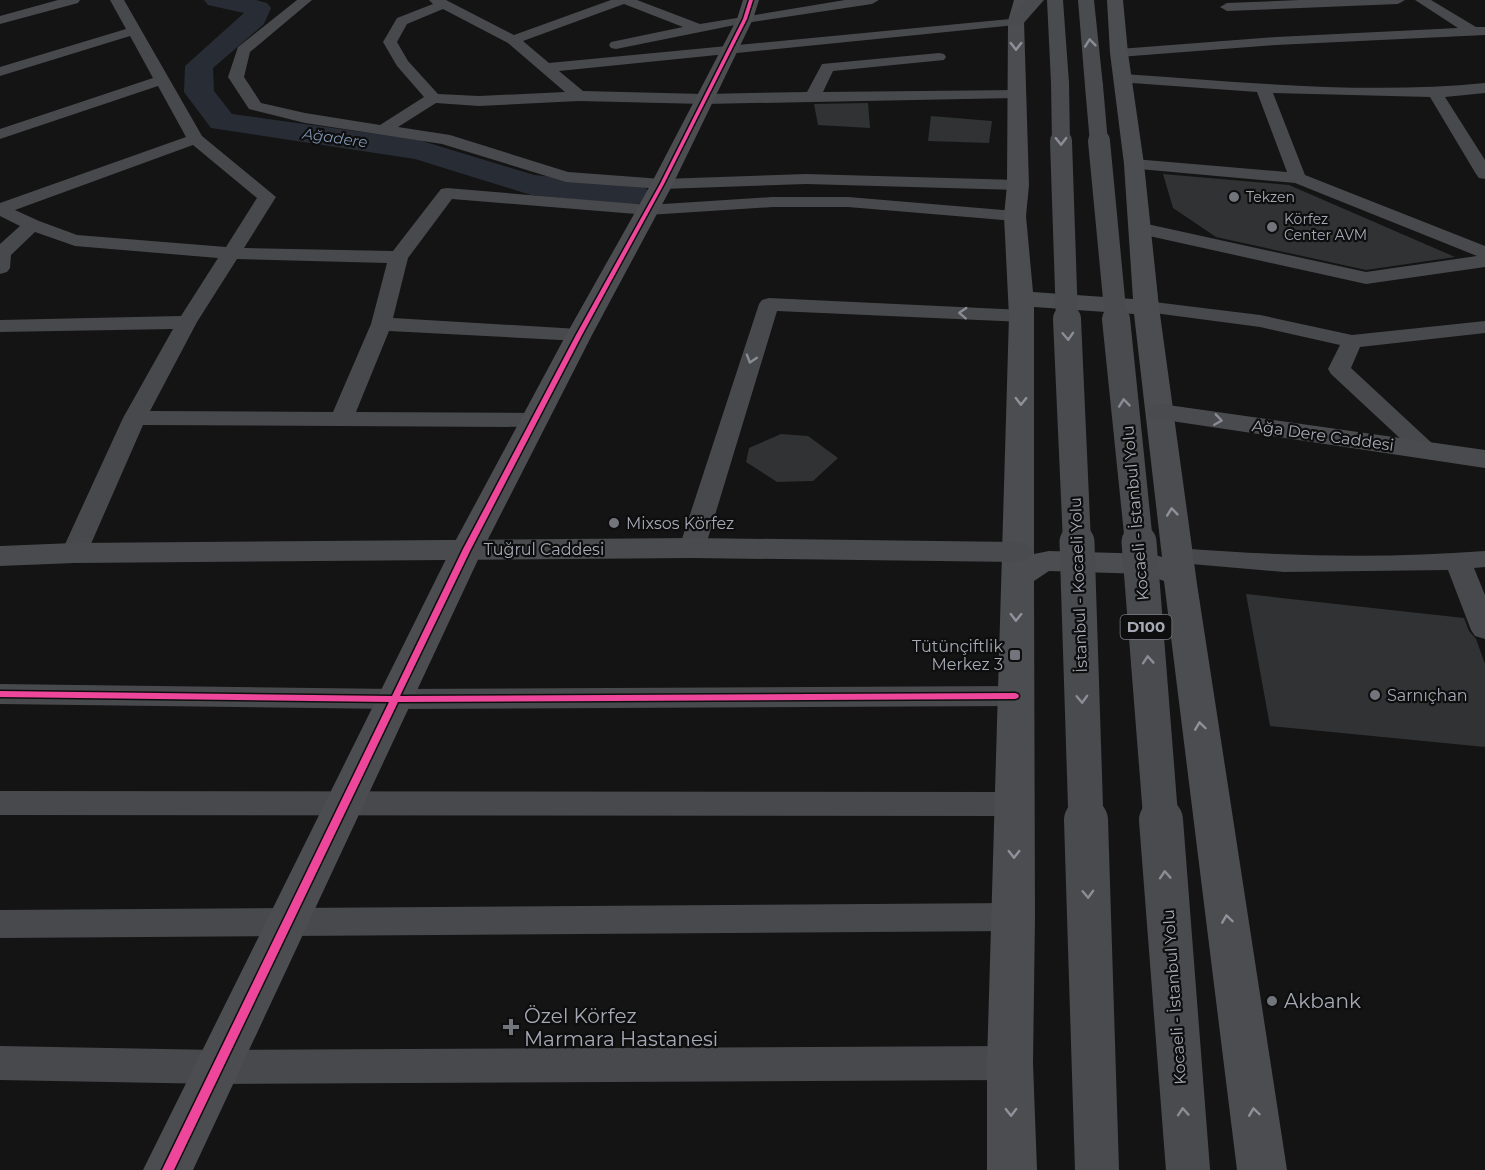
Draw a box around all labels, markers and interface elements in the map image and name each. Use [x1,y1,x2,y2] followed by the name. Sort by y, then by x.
[1084,38,1097,47] one-way arrow
[1010,41,1022,50] one-way arrow
[300,123,369,151] water label: Ağadere
[1055,137,1067,146] one-way arrow
[1246,188,1295,206] place label: Tekzen
[1227,190,1241,204] marker: Tekzen
[1284,210,1367,244] place label: Körfez Center AVM
[1265,220,1279,234] marker: Körfez Center AVM
[959,306,968,319] one-way arrow
[1062,332,1075,341] one-way arrow
[746,353,758,364] one-way arrow
[1015,396,1027,405] one-way arrow
[1119,399,1131,408] one-way arrow
[1214,414,1223,426] one-way arrow
[1251,416,1395,455] street label: Ağa Dere Caddesi
[1118,425,1153,601] street label: Kocaeli - İstanbul Yolu
[1066,497,1091,673] street label: İstanbul - Kocaeli Yolu
[1166,507,1179,516] one-way arrow
[626,514,734,533] place label: Mixsos Körfez
[607,516,621,530] marker: Mixsos Körfez
[484,540,604,559] street label: Tuğrul Caddesi
[1010,612,1022,621] one-way arrow
[1120,615,1172,639] road number: D100
[912,637,1003,674] place label: Tütünçiftlik Merkez 3
[1008,648,1022,662] marker: Tütünçiftlik Merkez 3
[1142,655,1155,665] one-way arrow
[1387,686,1468,705] place label: Sarnıçhan
[1368,688,1382,702] marker: Sarnıçhan
[1076,694,1089,703] one-way arrow
[1195,721,1207,730] one-way arrow
[1008,849,1020,858] one-way arrow
[1159,871,1172,880] one-way arrow
[1082,889,1094,898] one-way arrow
[1159,909,1190,1085] street label: Kocaeli - İstanbul Yolu
[1221,914,1234,923] one-way arrow
[1284,989,1361,1013] place label: Akbank
[1265,994,1279,1008] marker: Akbank
[524,1004,718,1051] place label: Özel Körfez Marmara Hastanesi
[502,1018,520,1036] marker: Özel Körfez Marmara Hastanesi
[1005,1107,1017,1116] one-way arrow
[1177,1107,1190,1116] one-way arrow
[1248,1107,1260,1117] one-way arrow

